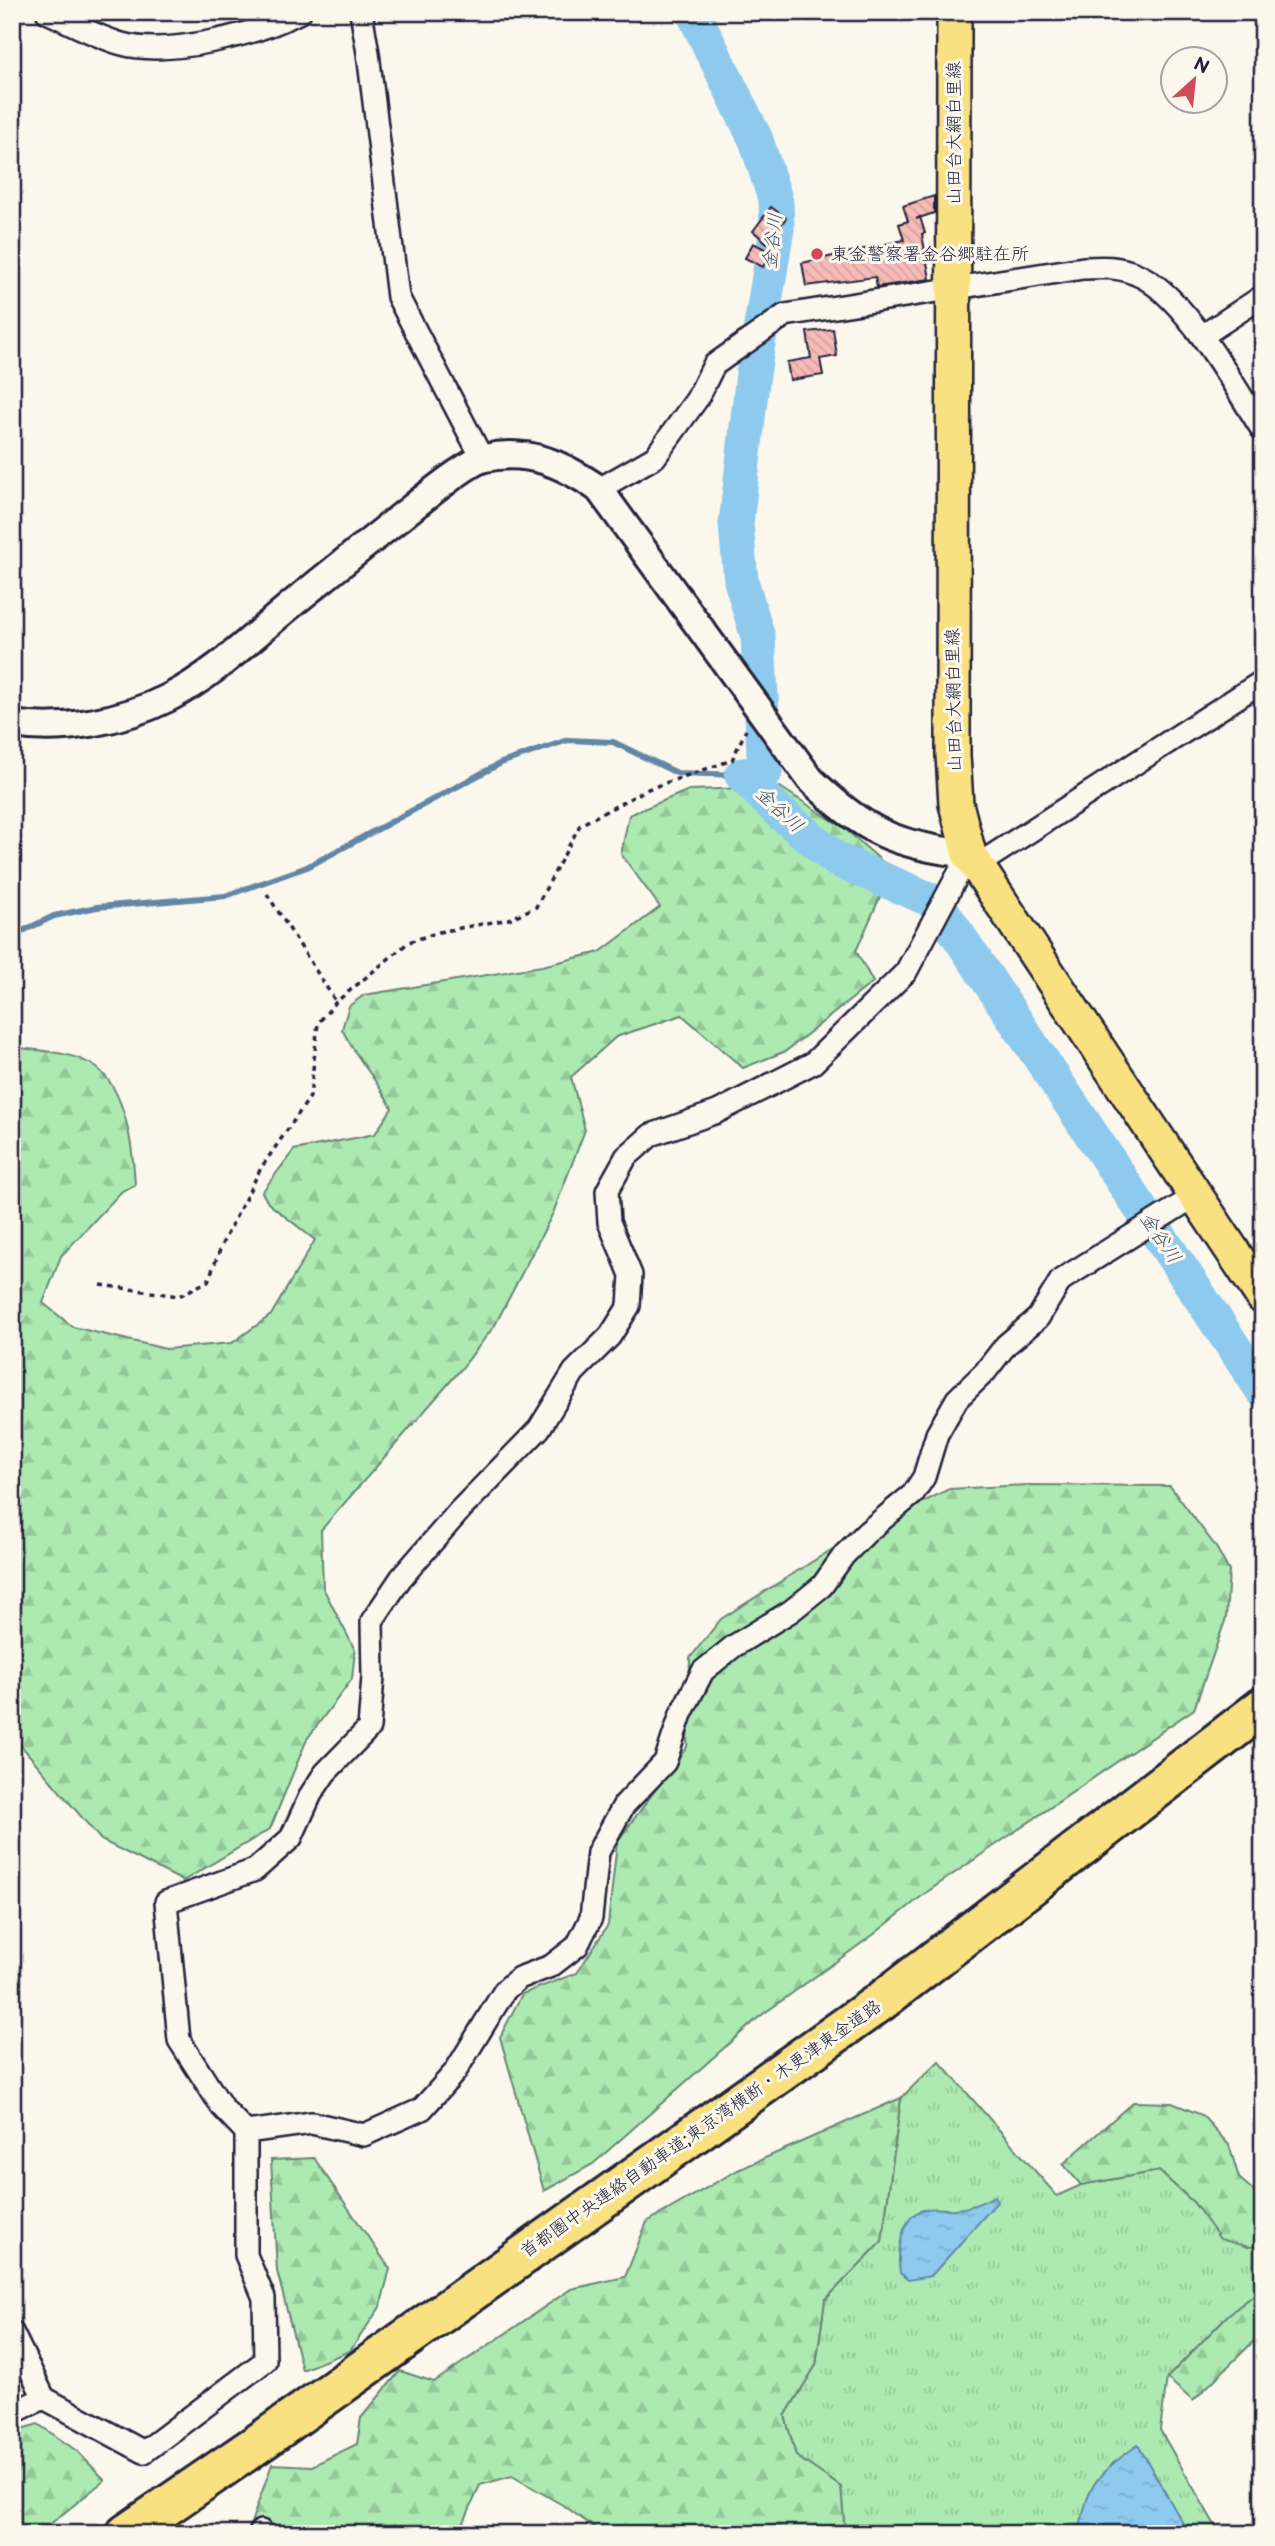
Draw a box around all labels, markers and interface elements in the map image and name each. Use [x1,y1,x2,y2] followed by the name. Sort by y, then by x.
[1160,46,1230,116] north arrow
[1189,53,1213,80] text: N
[944,61,965,205] street label: 山田台大網白里線
[759,211,787,271] water label: 金谷川
[831,244,1029,265] place label: 東金警察署金谷郷駐在所
[809,246,825,262] marker: 東金警察署金谷郷駐在所
[942,628,966,772] street label: 山田台大網白里線
[750,782,808,838] water label: 金谷川
[1135,1208,1185,1268] water label: 金谷川
[517,1995,885,2263] street label: 首都圏中央連絡自動車道;東京湾横断・木更津東金道路

